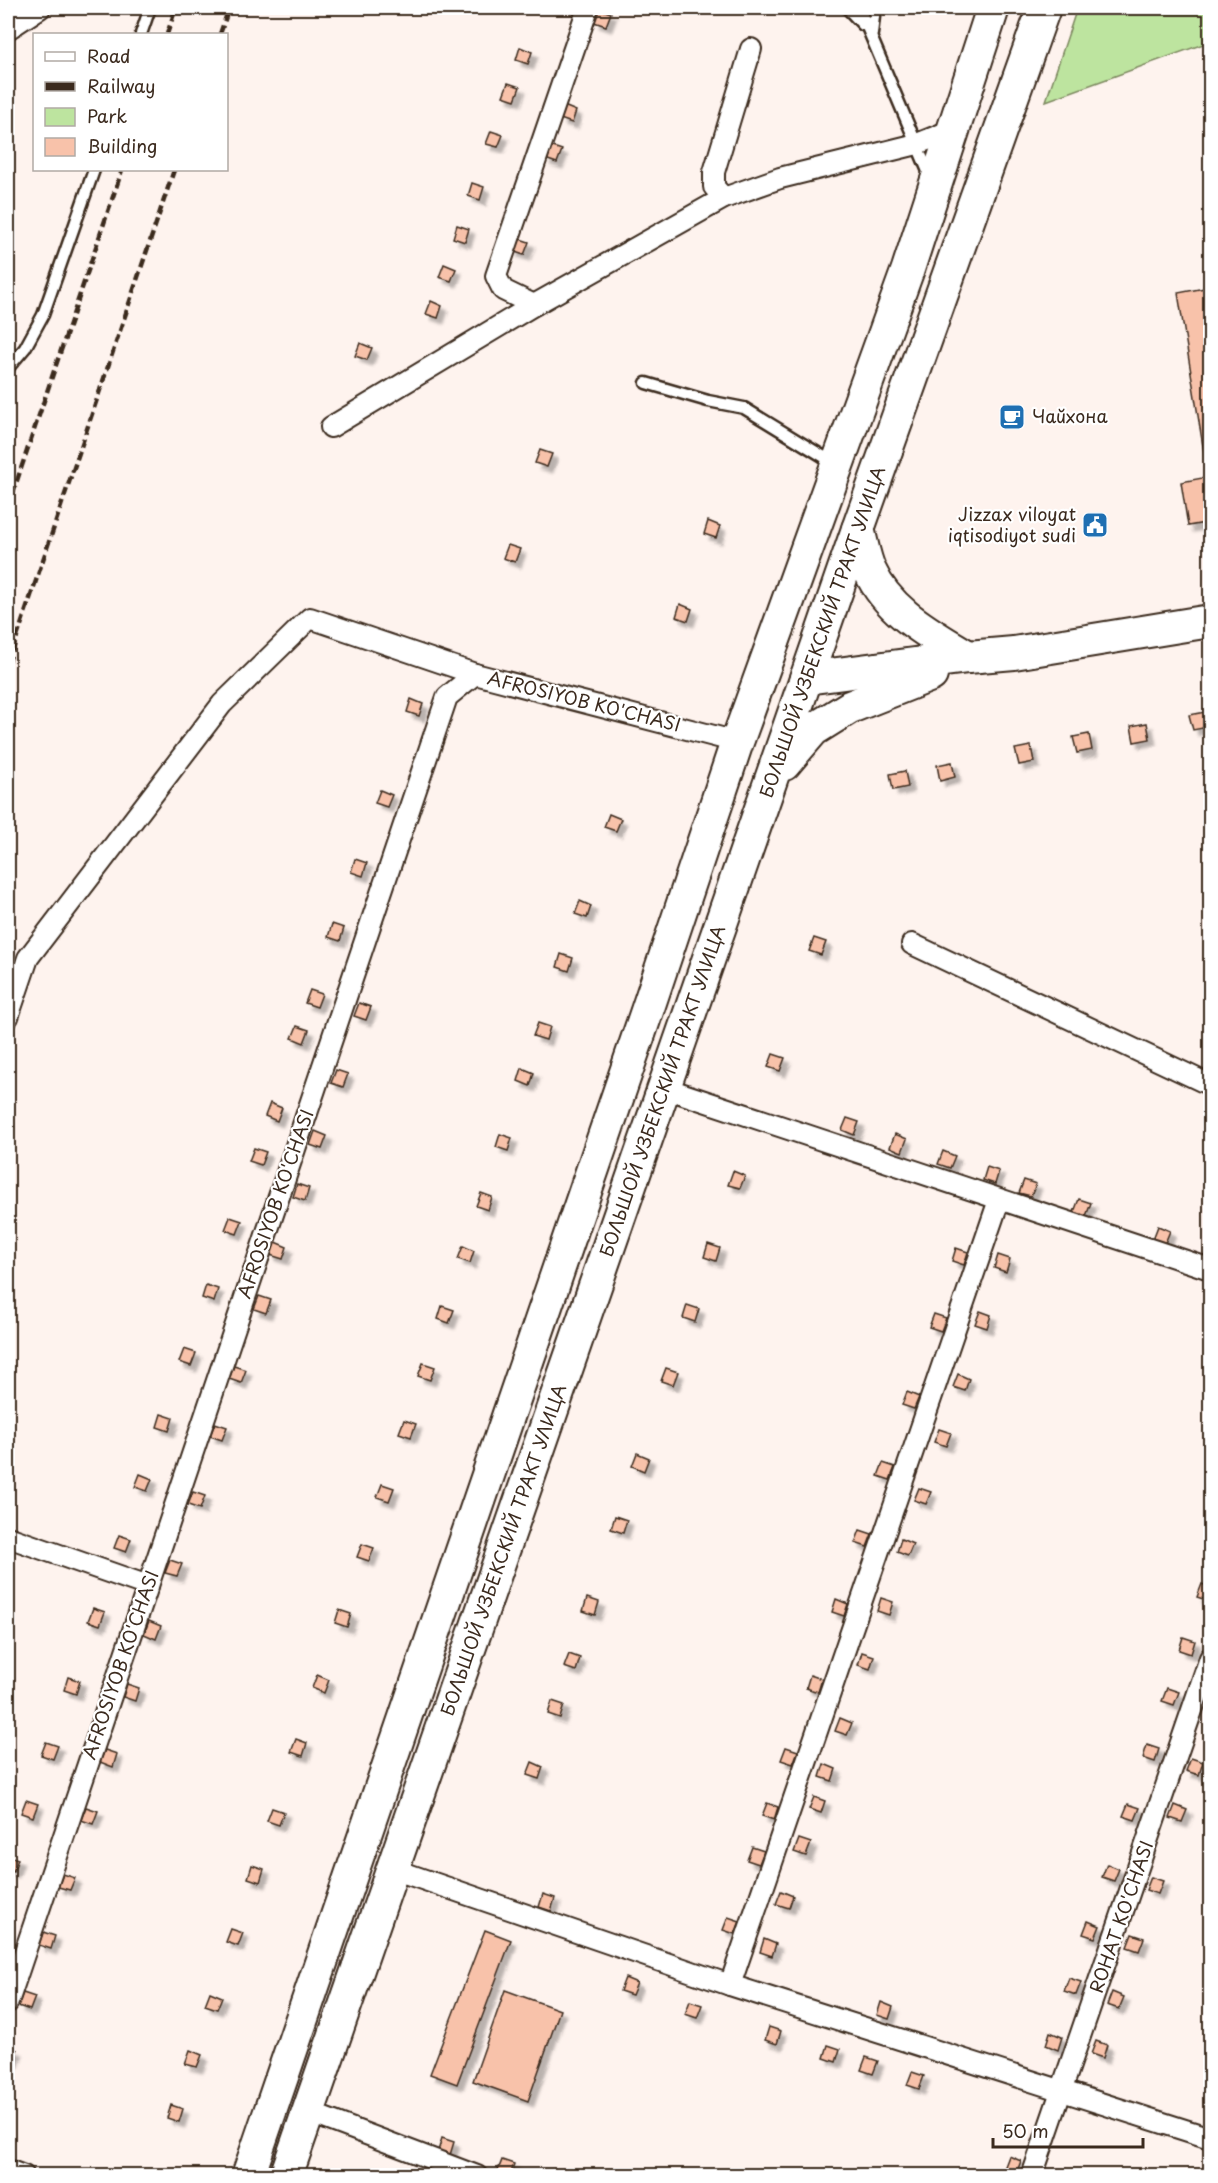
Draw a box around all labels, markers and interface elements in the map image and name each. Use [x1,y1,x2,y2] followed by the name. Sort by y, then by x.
[33,33,228,171] legend
[87,42,131,69] text: Road
[87,72,155,99] text: Railway
[87,102,127,129] text: Park
[87,132,157,159] text: Building
[997,402,1027,432] cafe icon: Чайхона
[1032,402,1109,429] place label: Чайхона
[752,462,891,801] street label: БОЛЬШОЙ УЗБЕКСКИЙ ТРАКТ УЛИЦА
[948,500,1076,548] place label: Jizzax viloyat iqtisodiyot sudi
[1080,510,1110,540] public building icon: Jizzax viloyat iqtisodiyot sudi
[485,663,684,738] street label: AFROSIYOB KO'CHASI
[592,921,731,1260] street label: БОЛЬШОЙ УЗБЕКСКИЙ ТРАКТ УЛИЦА
[230,1105,320,1302] street label: AFROSIYOB KO'CHASI
[433,1380,572,1719] street label: БОЛЬШОЙ УЗБЕКСКИЙ ТРАКТ УЛИЦА
[75,1566,165,1763] street label: AFROSIYOB KO'CHASI
[1082,1837,1159,1996] street label: ROHAT KO'CHASI
[993,2111,1143,2149] scale bar
[1002,2117,1049,2144] text: 50 m

